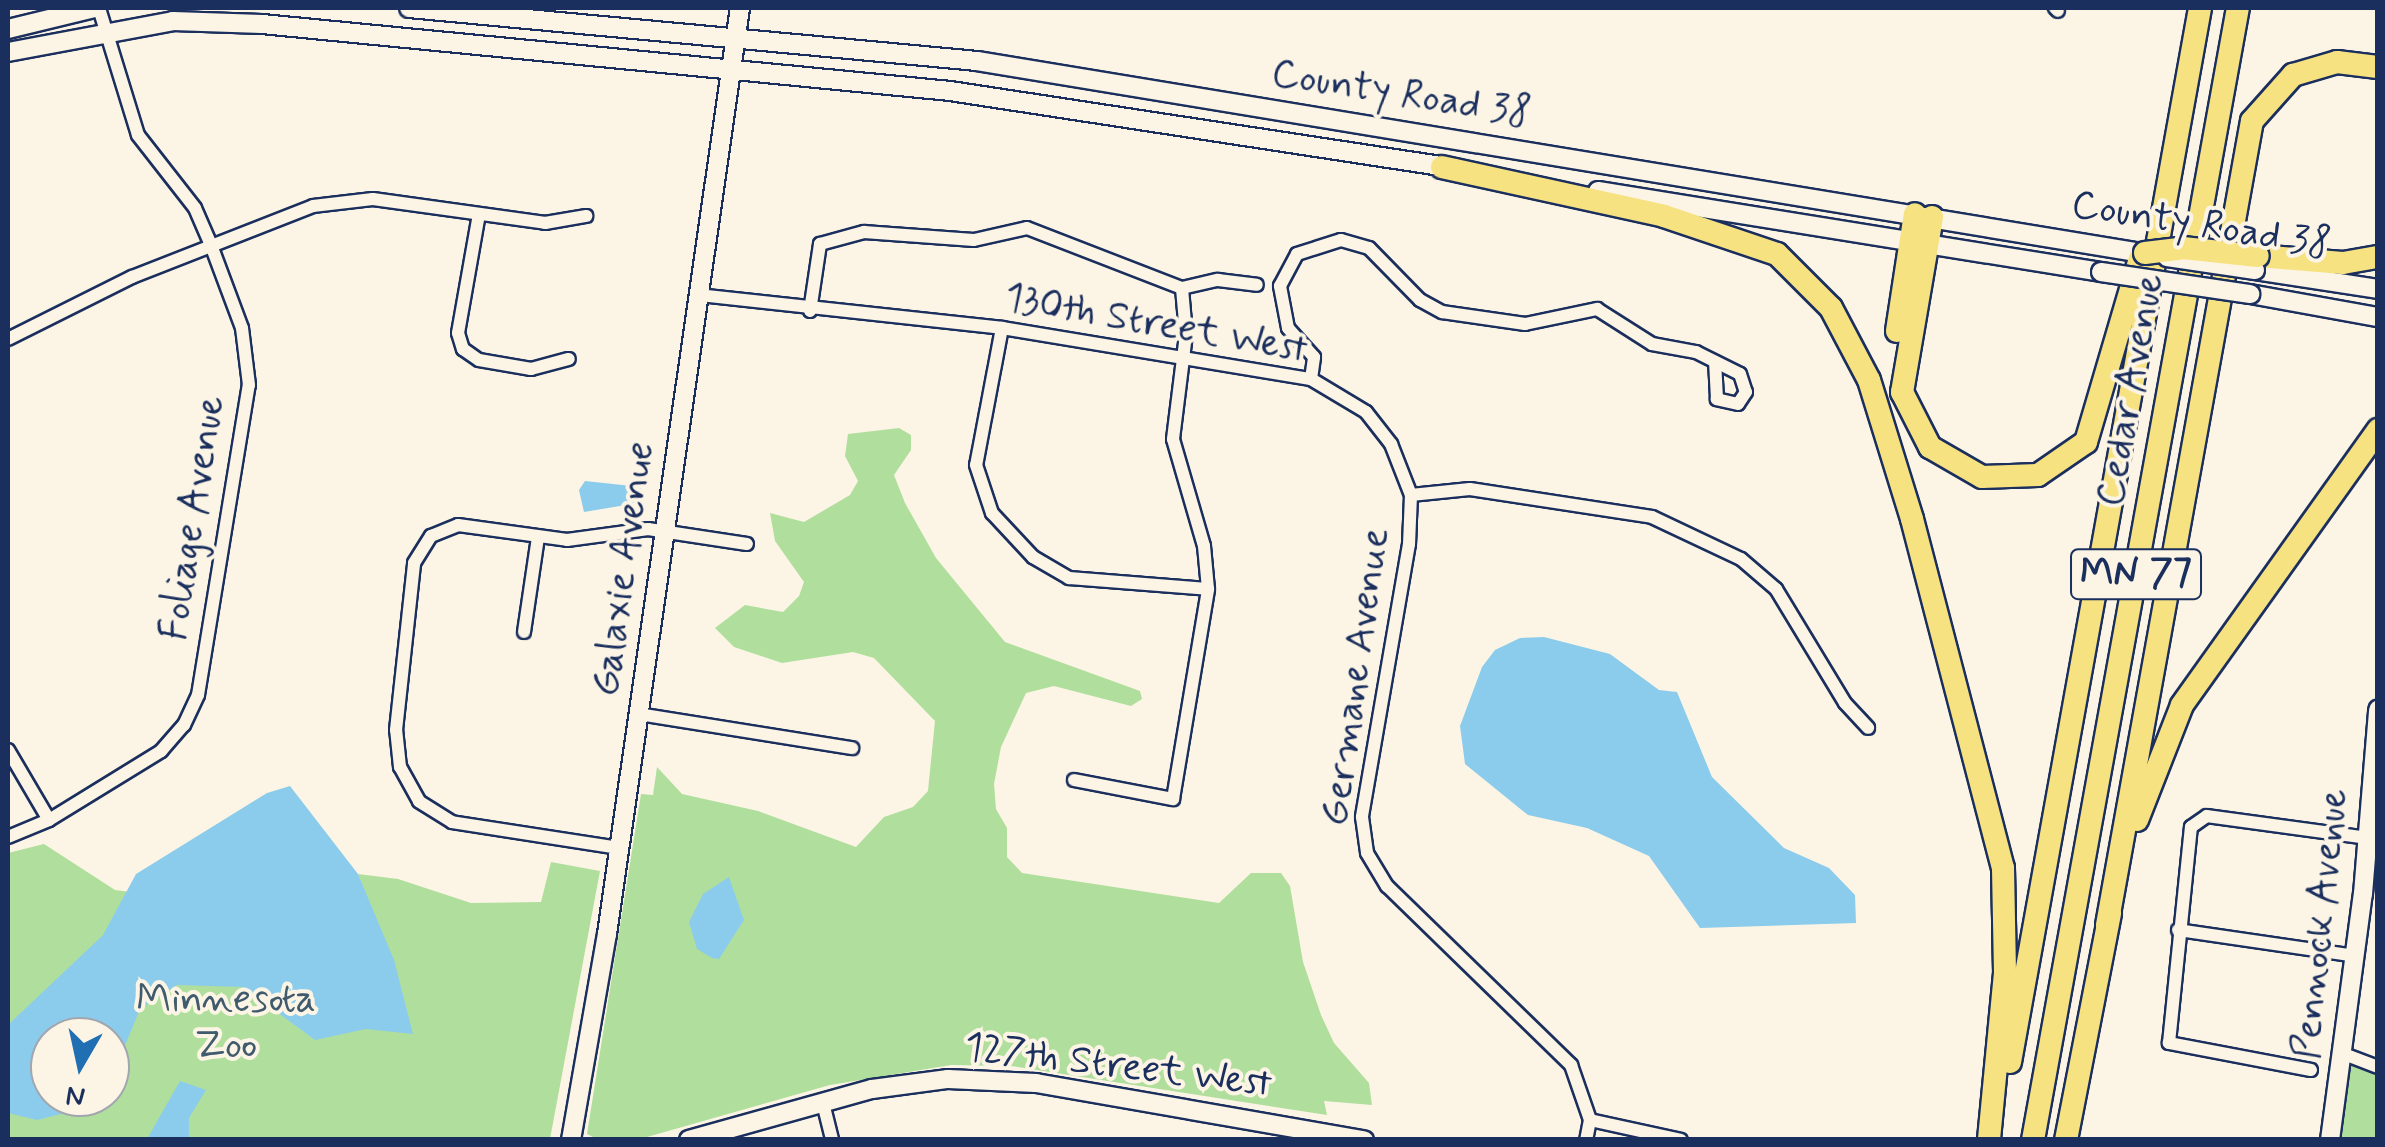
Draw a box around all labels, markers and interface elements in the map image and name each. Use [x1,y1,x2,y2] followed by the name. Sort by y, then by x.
[1268,50,1534,138] street label: County Road 38
[2068,181,2334,269] street label: County Road 38
[2086,266,2176,514] street label: Cedar Avenue
[999,273,1313,375] street label: 130th Street West
[149,389,237,647] street label: Foliage Avenue
[582,436,666,702] street label: Galaxie Avenue
[1311,525,1401,829] street label: Germane Avenue
[2068,541,2204,607] road number: MN 77
[2282,781,2360,1067] street label: Pennock Avenue
[136,976,316,1070] park label: Minnesota Zoo
[30,1017,130,1117] north arrow
[960,1023,1276,1109] street label: 127th Street West
[63,1075,88,1115] text: N

